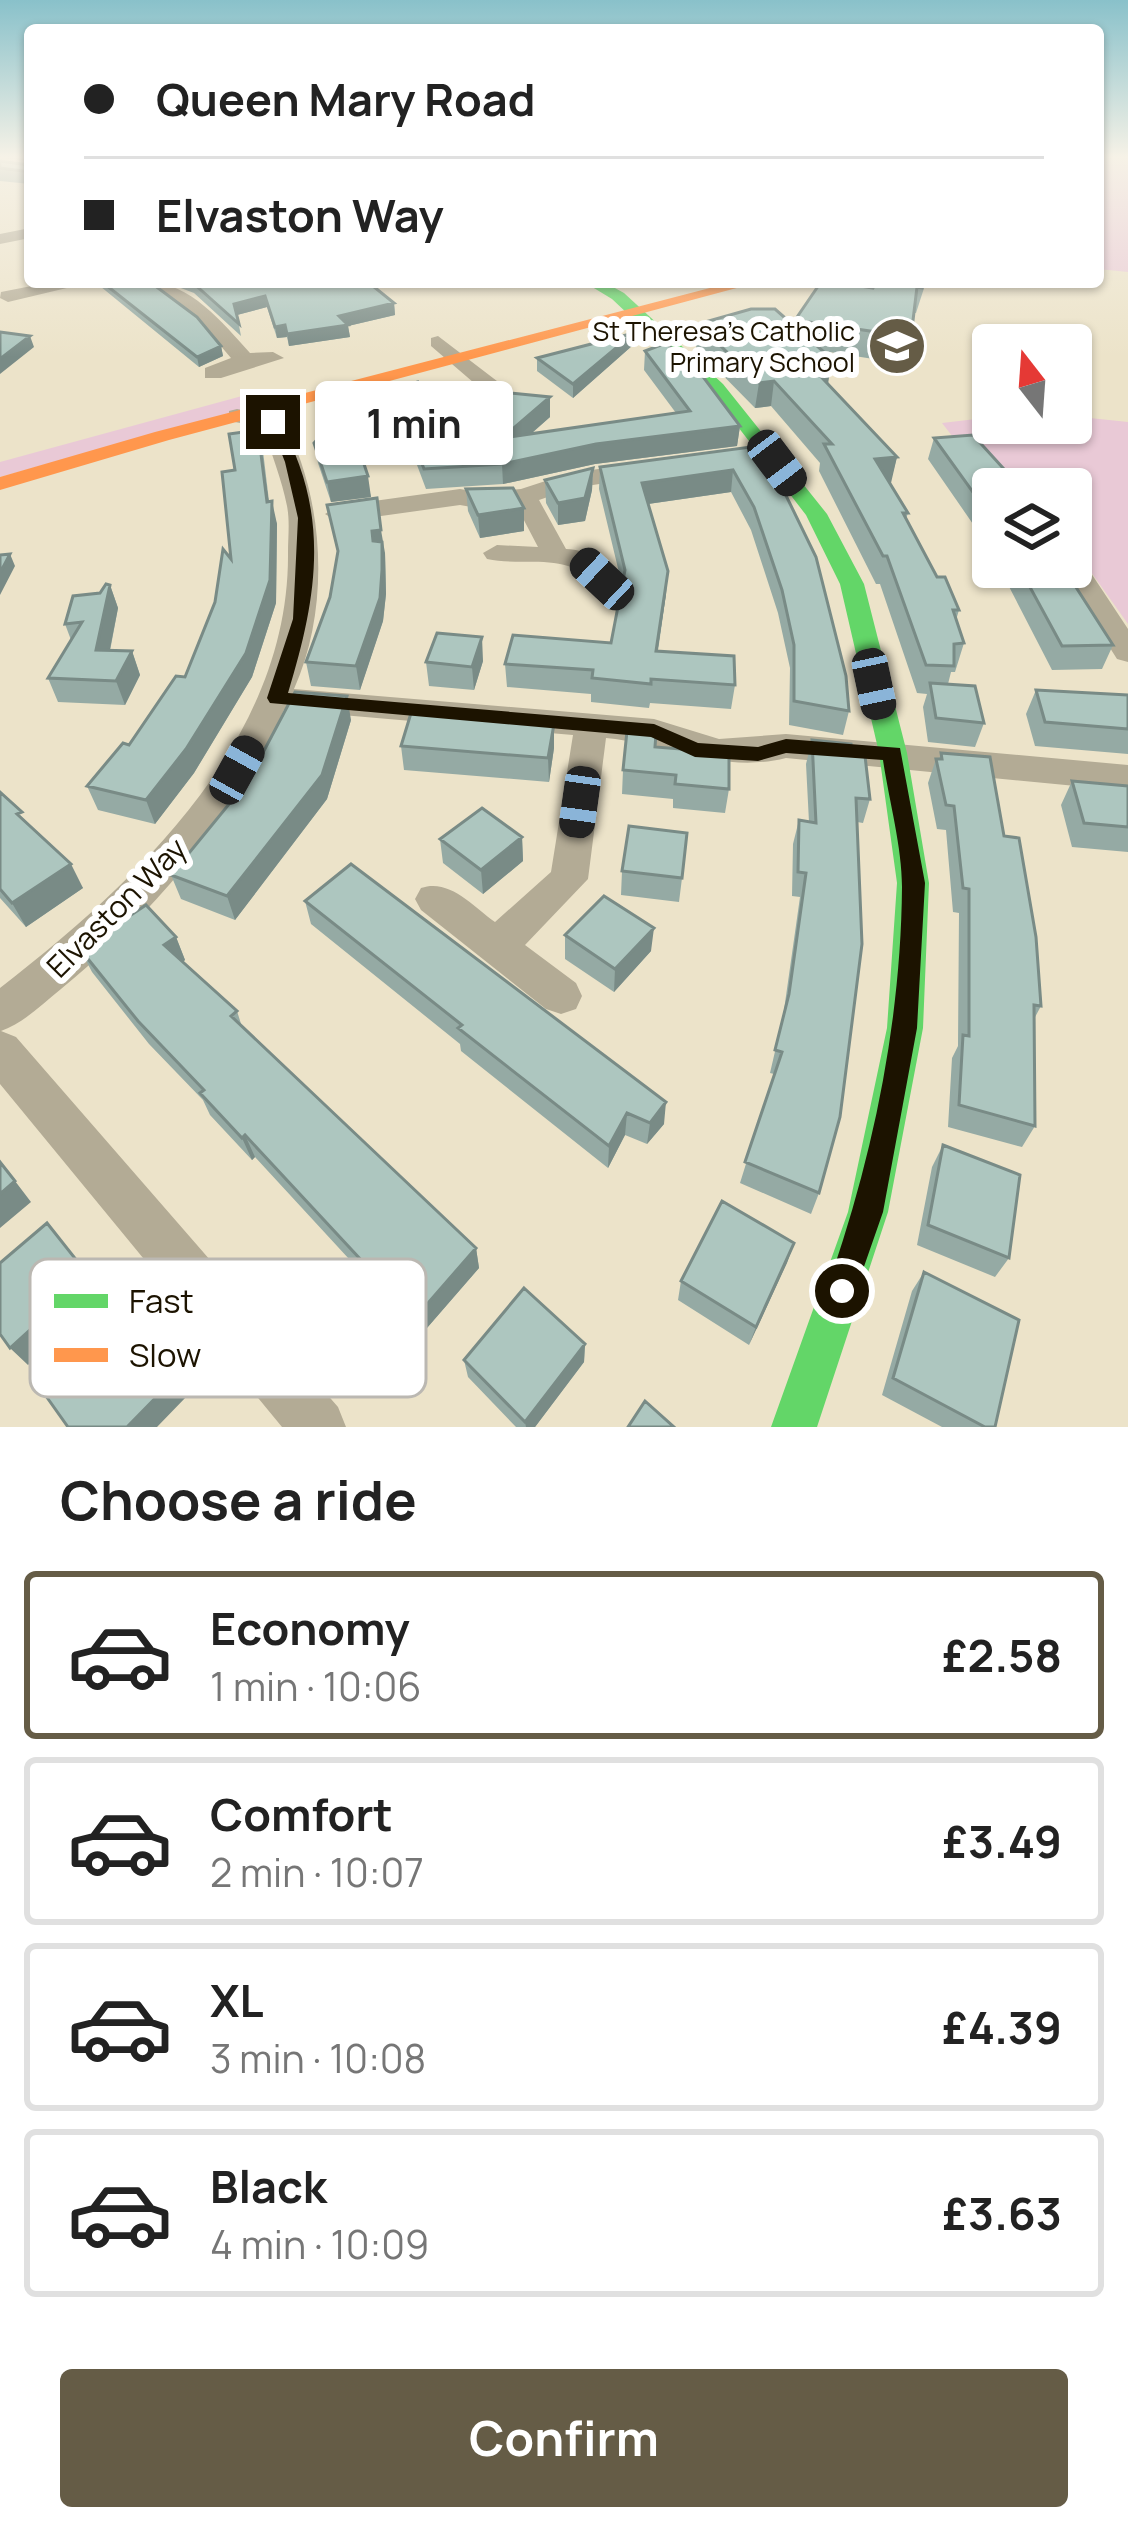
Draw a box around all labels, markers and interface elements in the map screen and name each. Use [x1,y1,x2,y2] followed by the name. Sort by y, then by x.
[156,68,536,130] text: Queen Mary Road
[156,184,444,246] text: Elvaston Way
[593,312,855,380] place label: St Theresa's Catholic Primary School
[866,315,928,377] school or university icon: St Theresa's Catholic Primary School
[972,324,1092,444] north arrow
[972,324,1092,588] map controls
[315,380,513,464] callout: 1 min
[246,395,300,449] route end
[366,396,462,450] text: 1 min
[741,423,813,503] car
[972,468,1092,588] button: layers
[563,541,641,617] car
[849,645,899,723] car
[204,730,270,810] car
[557,764,603,840] car
[37,828,195,986] street label: Elvaston Way
[30,1259,426,1397] legend
[815,1264,869,1318] route start
[129,1278,194,1323] text: Fast
[129,1332,201,1377] text: Slow
[60,1462,417,1536] text: Choose a ride
[210,1597,410,1659] text: Economy
[66,1601,174,1709] icon: car
[942,1624,1062,1686] text: £2.58
[210,1659,421,1713] text: 1 min · 10:06
[210,1783,393,1845] text: Comfort
[66,1787,174,1895] icon: car
[942,1810,1062,1872] text: £3.49
[210,1845,424,1899] text: 2 min · 10:07
[210,1969,264,2031] text: XL
[66,1973,174,2081] icon: car
[942,1996,1062,2058] text: £4.39
[210,2031,426,2085] text: 3 min · 10:08
[210,2155,327,2217] text: Black
[66,2159,174,2267] icon: car
[942,2182,1062,2244] text: £3.63
[210,2217,429,2271] text: 4 min · 10:09
[60,2369,1068,2507] button: Confirm

